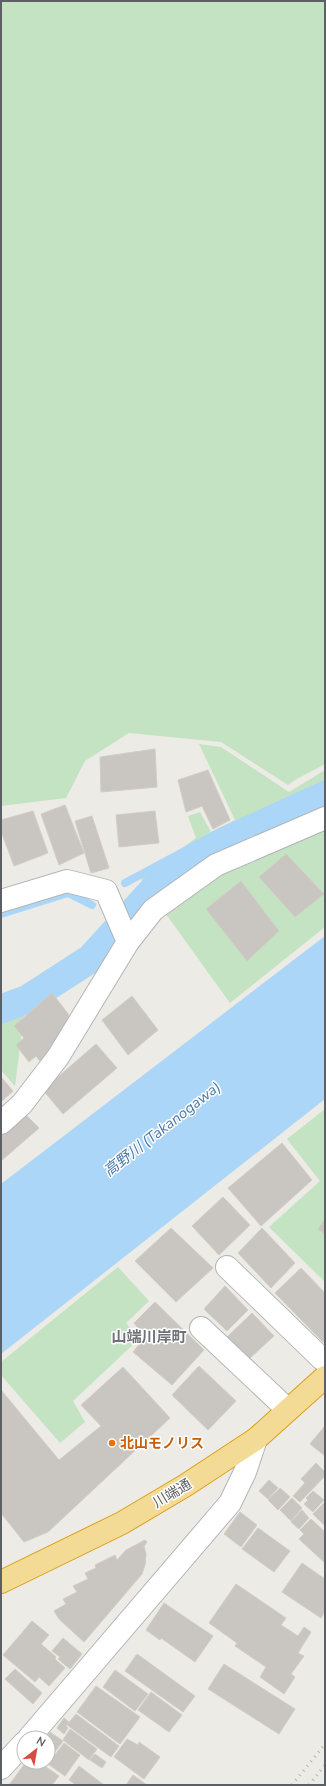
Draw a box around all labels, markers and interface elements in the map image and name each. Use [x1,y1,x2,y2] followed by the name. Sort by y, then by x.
[99,1077,225,1181] water label: 高野川 (Takanogawa)
[111,1327,187,1347] district label: 山端川岸町
[120,1434,204,1453] place label: 北山モノリス
[107,1438,117,1448] marker: 北山モノリス
[149,1474,195,1512] street label: 川端通
[16,1730,56,1770] north arrow
[34,1733,48,1750] text: N

